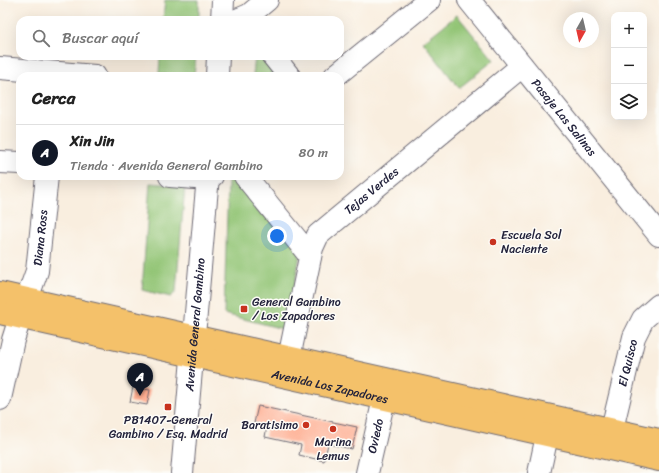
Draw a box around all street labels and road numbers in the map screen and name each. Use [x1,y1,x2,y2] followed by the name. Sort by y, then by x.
[525,74,602,161] street label: Pasaje Las Salinas
[339,161,404,220] street label: Tejas Verdes
[27,209,54,267] street label: Diana Ross
[178,257,212,393] street label: Avenida General Gambino
[612,337,644,389] street label: El Quisco
[268,363,391,410] street label: Avenida Los Zapadores
[361,416,390,456] street label: Oviedo

